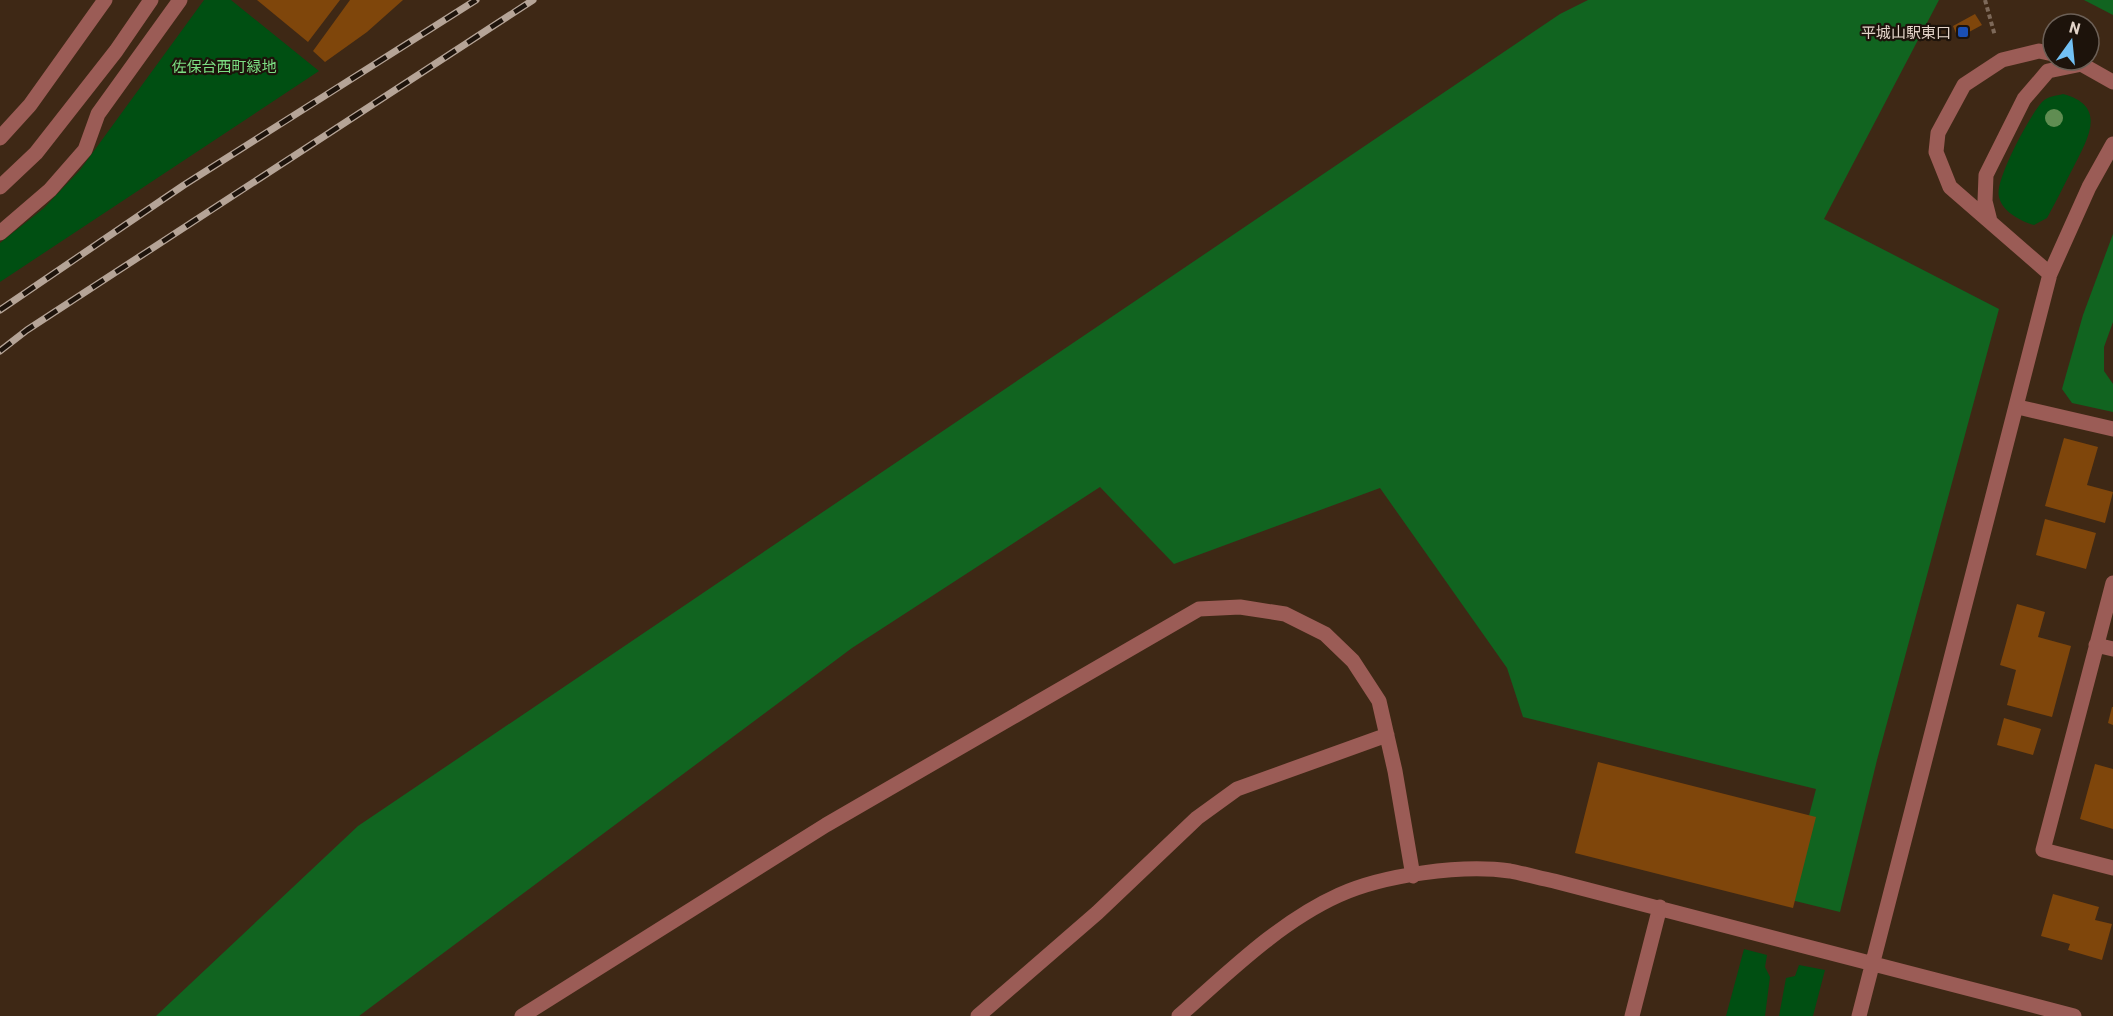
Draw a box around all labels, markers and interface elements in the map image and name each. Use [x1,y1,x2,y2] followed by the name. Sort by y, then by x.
[2041,12,2101,72] north arrow
[2067,16,2083,38] text: N
[1861,23,1951,41] place label: 平城山駅東口
[1956,25,1970,39] marker: 平城山駅東口
[171,57,277,75] park label: 佐保台西町緑地

